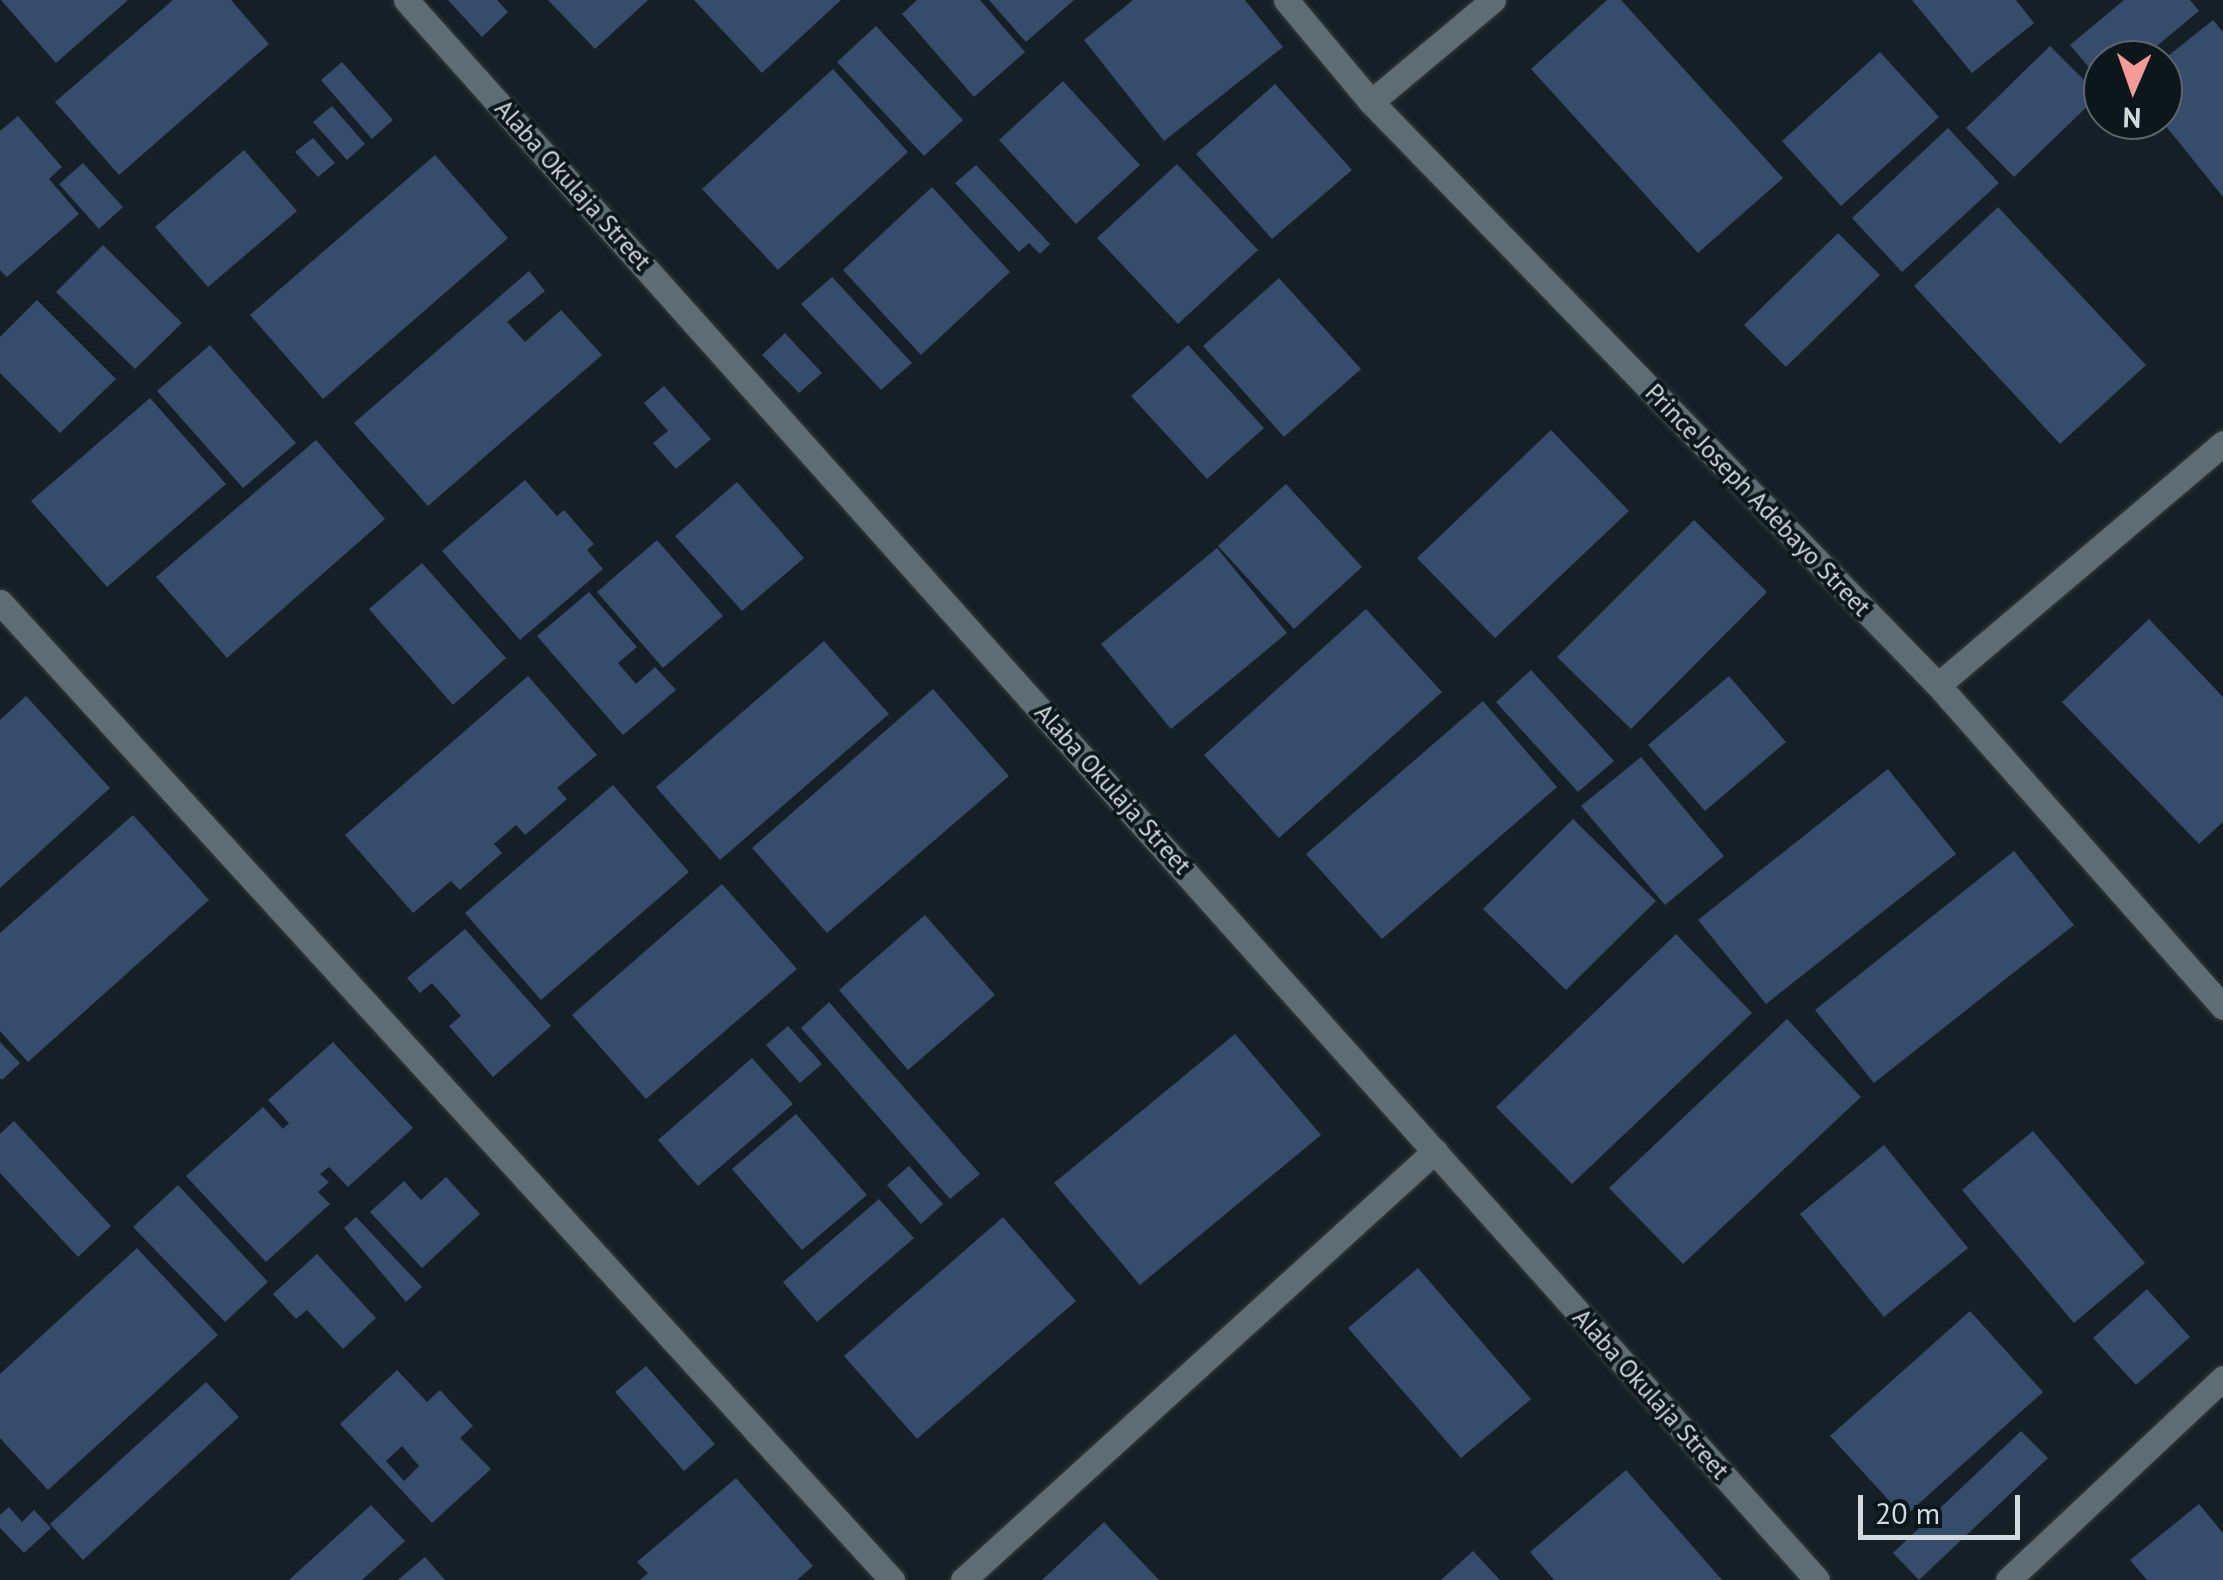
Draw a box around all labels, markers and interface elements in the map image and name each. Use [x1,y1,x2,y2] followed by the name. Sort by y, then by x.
[2083,40,2183,140] north arrow
[489,94,657,276] street label: Alaba Okulaja Street
[2122,100,2142,137] text: N
[1639,377,1877,623] street label: Prince Joseph Adebayo Street
[1029,698,1197,880] street label: Alaba Okulaja Street
[1567,1303,1735,1485] street label: Alaba Okulaja Street
[1863,1475,2026,1537] scale bar
[1875,1493,1940,1532] text: 20 m

